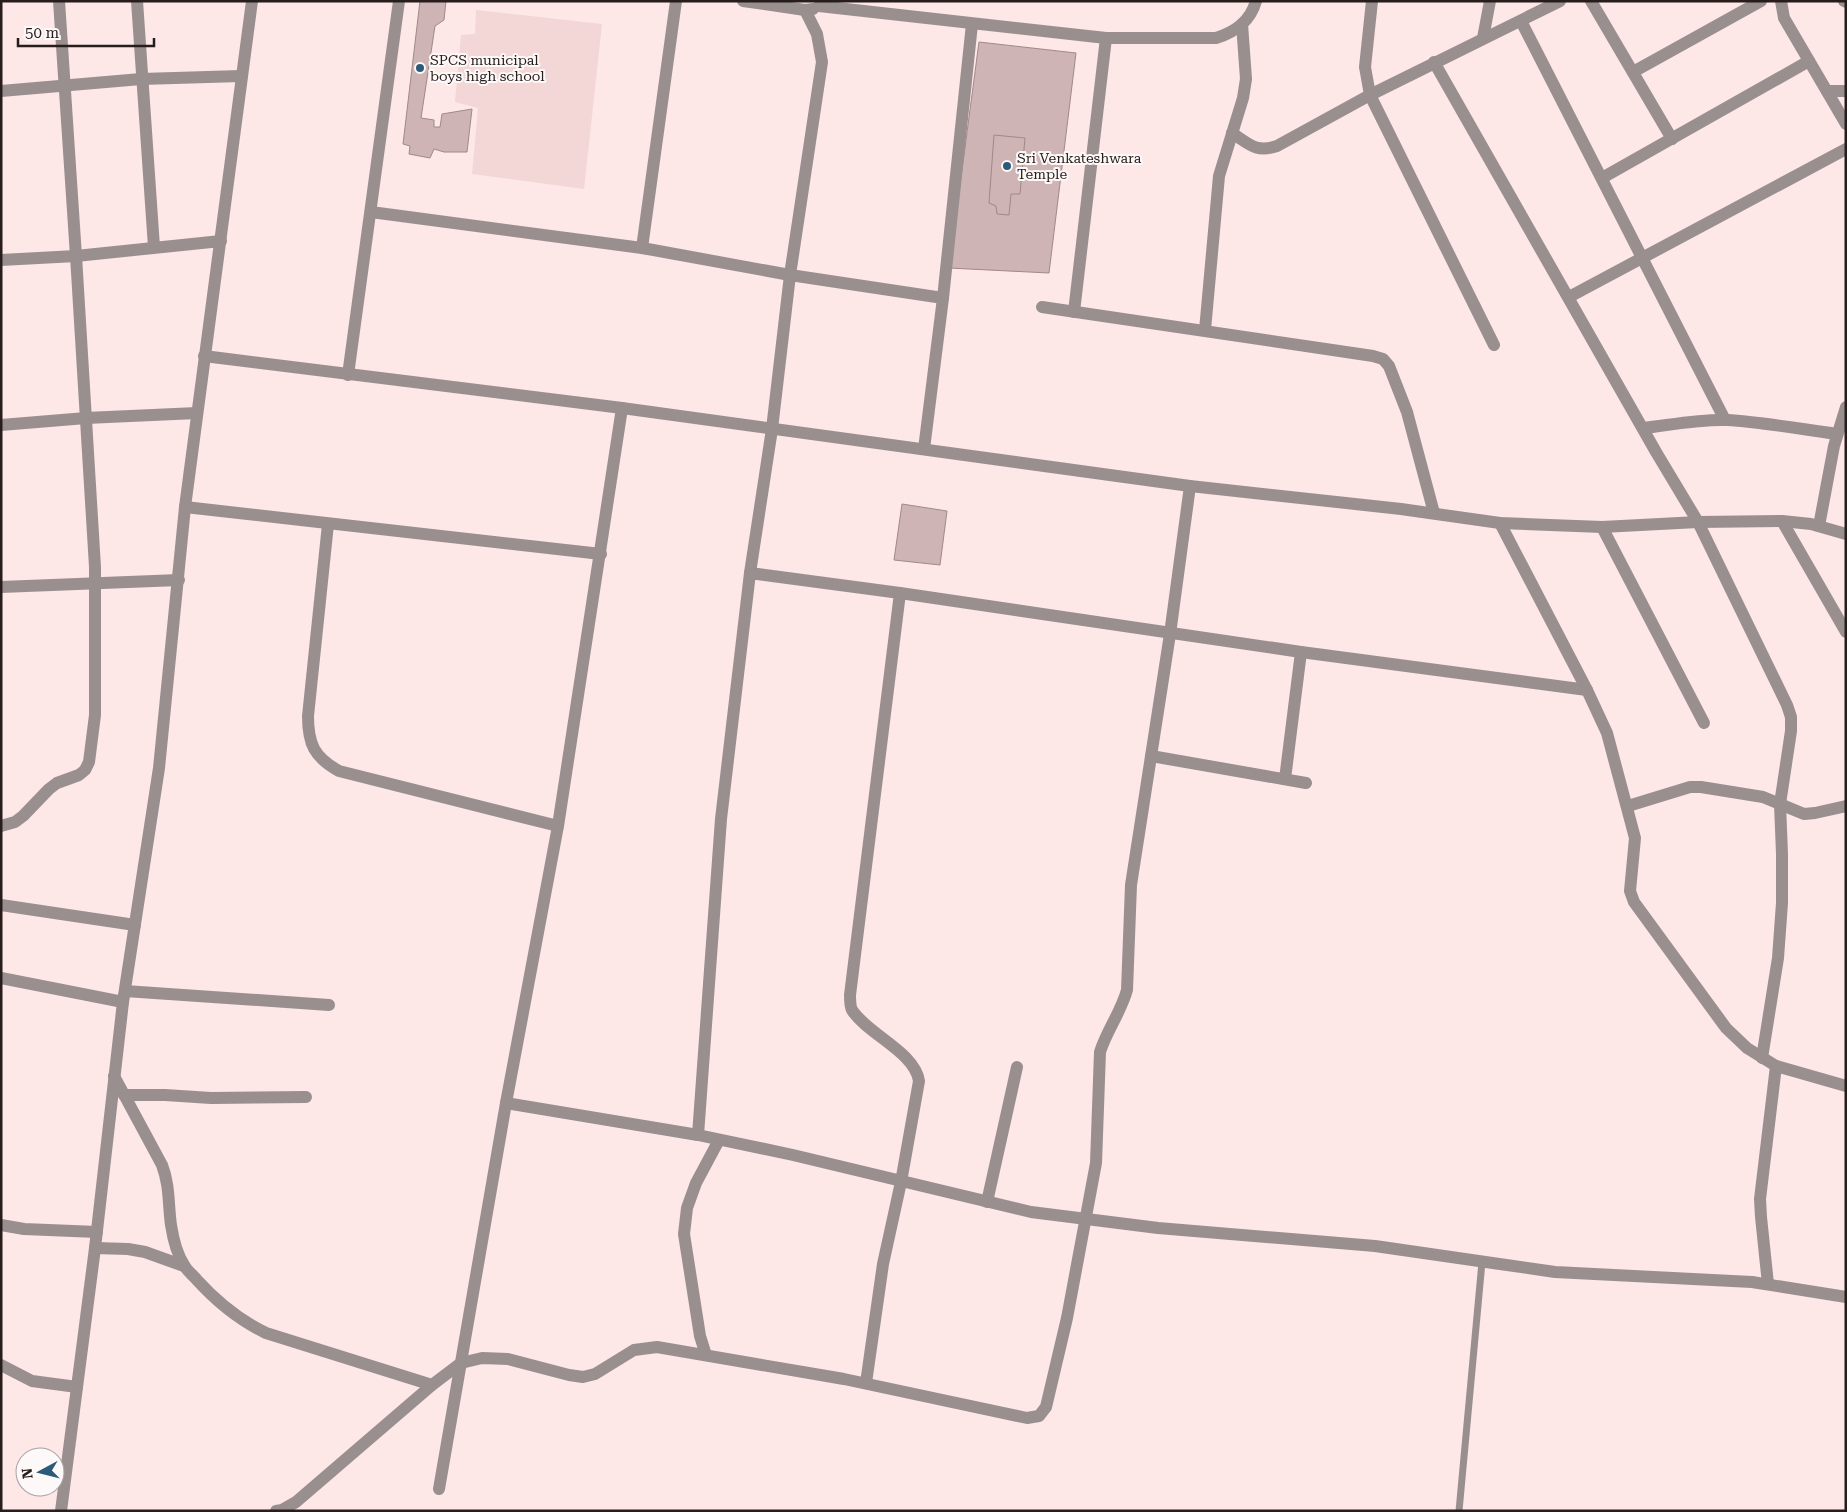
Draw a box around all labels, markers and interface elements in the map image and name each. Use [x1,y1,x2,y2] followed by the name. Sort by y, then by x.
[18,15,154,47] scale bar
[25,24,60,42] text: 50 m
[430,52,545,84] place label: SPCS municipal boys high school
[414,62,426,74] marker: SPCS municipal boys high school
[1017,150,1142,182] place label: Sri Venkateshwara Temple
[1001,160,1013,172] marker: Sri Venkateshwara Temple
[15,1447,65,1497] north arrow
[18,1467,36,1480] text: N

